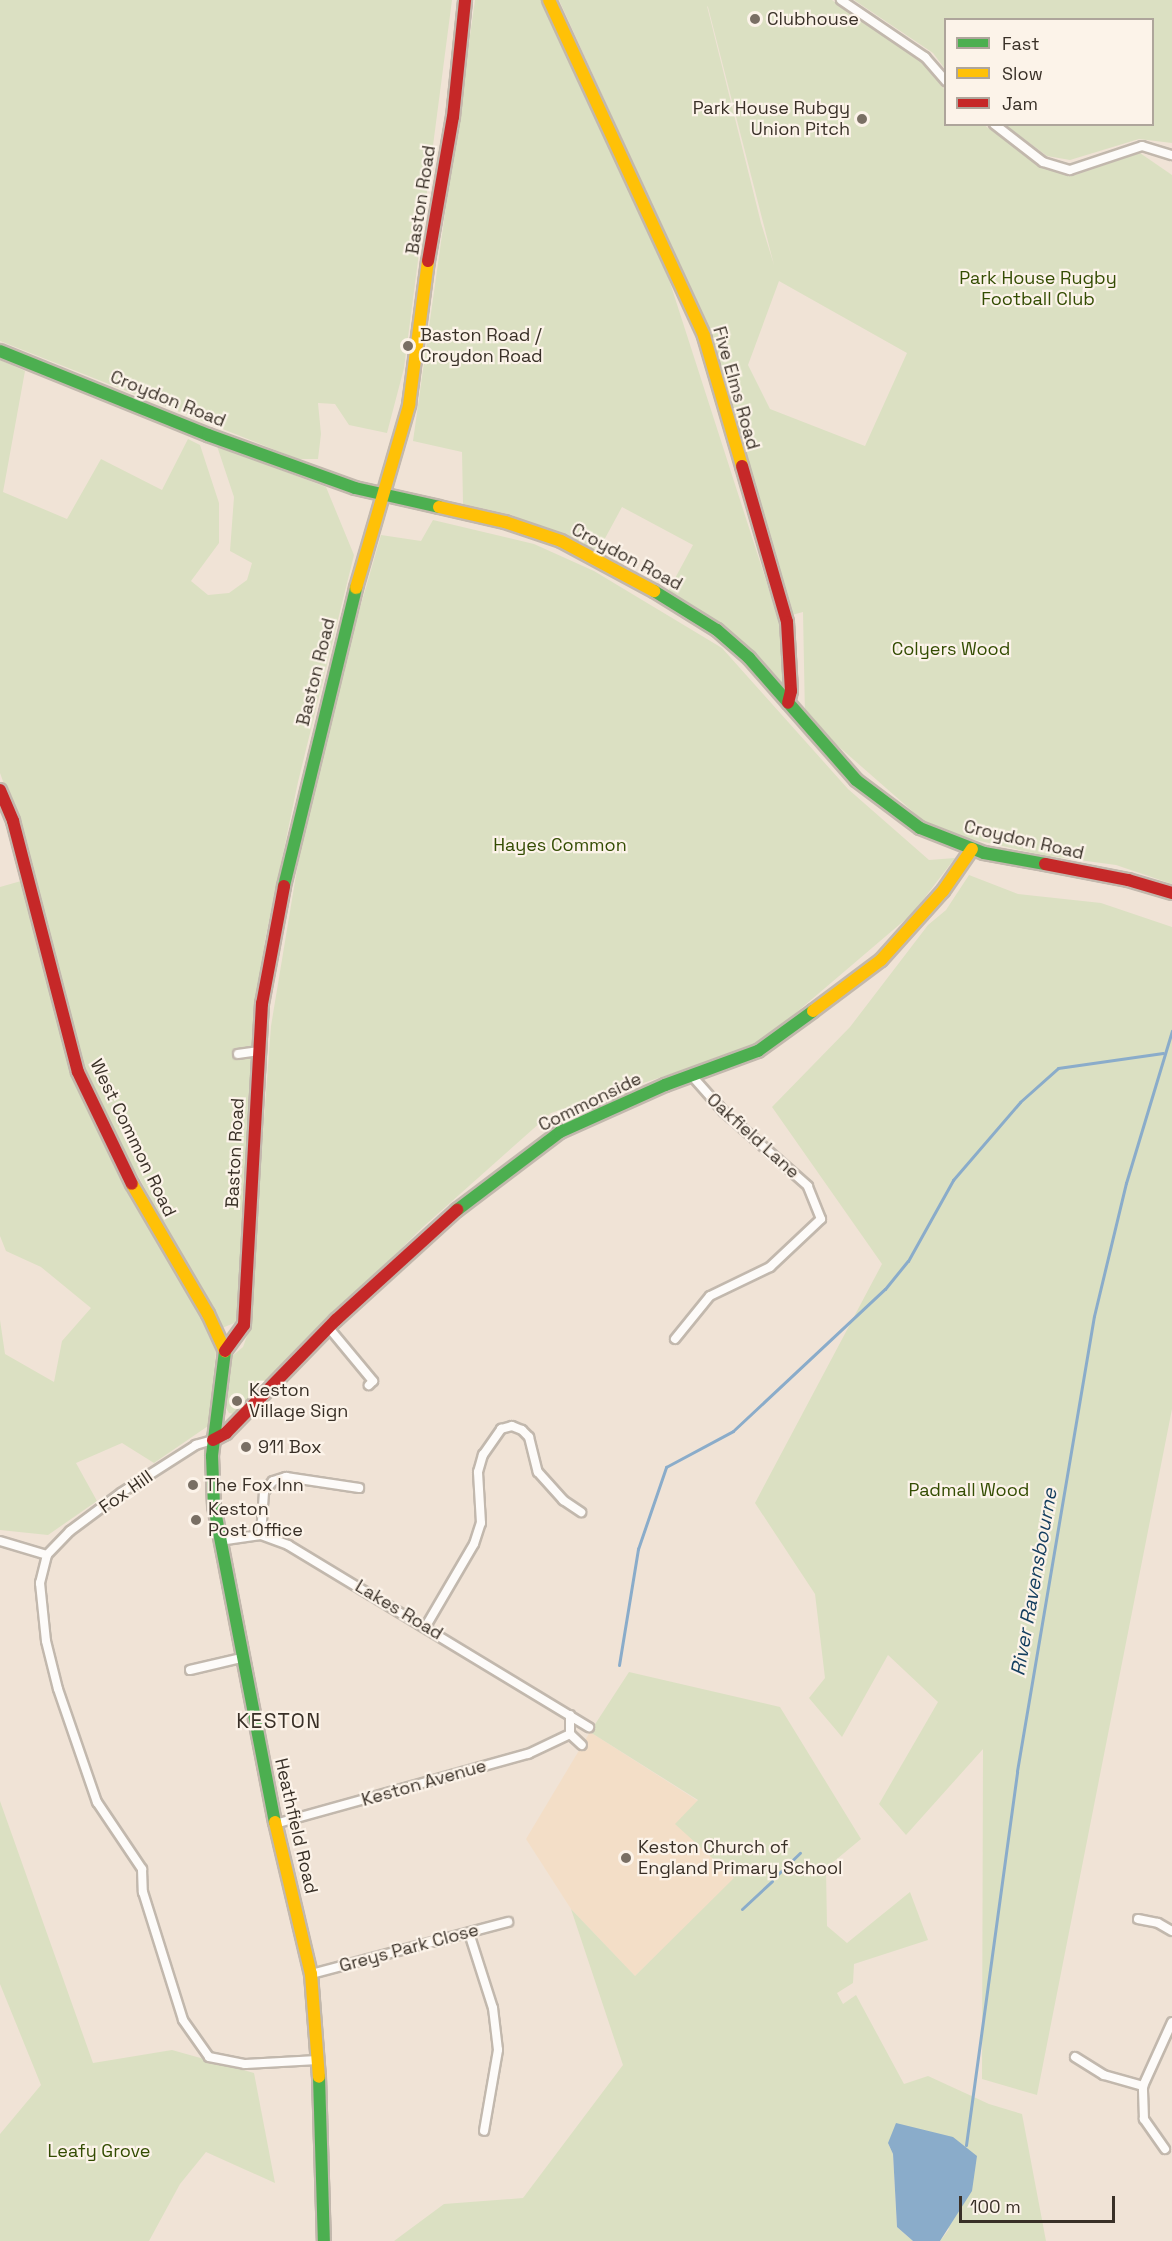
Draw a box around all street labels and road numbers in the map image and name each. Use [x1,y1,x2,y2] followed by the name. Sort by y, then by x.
[402,144,440,256] street label: Baston Road
[708,324,764,452] street label: Five Elms Road
[107,366,229,432] street label: Croydon Road
[568,519,686,595] street label: Croydon Road
[292,616,340,728] street label: Baston Road
[962,816,1086,864] street label: Croydon Road
[85,1056,181,1220] street label: West Common Road
[535,1068,645,1136] street label: Commonside
[702,1089,804,1183] street label: Oakfield Lane
[221,1097,249,1209] street label: Baston Road
[95,1466,157,1518] street label: Fox Hill
[351,1575,447,1645] street label: Lakes Road
[359,1755,489,1811] street label: Keston Avenue
[270,1756,322,1896] street label: Heathfield Road
[337,1919,481,1977] street label: Greys Park Close

